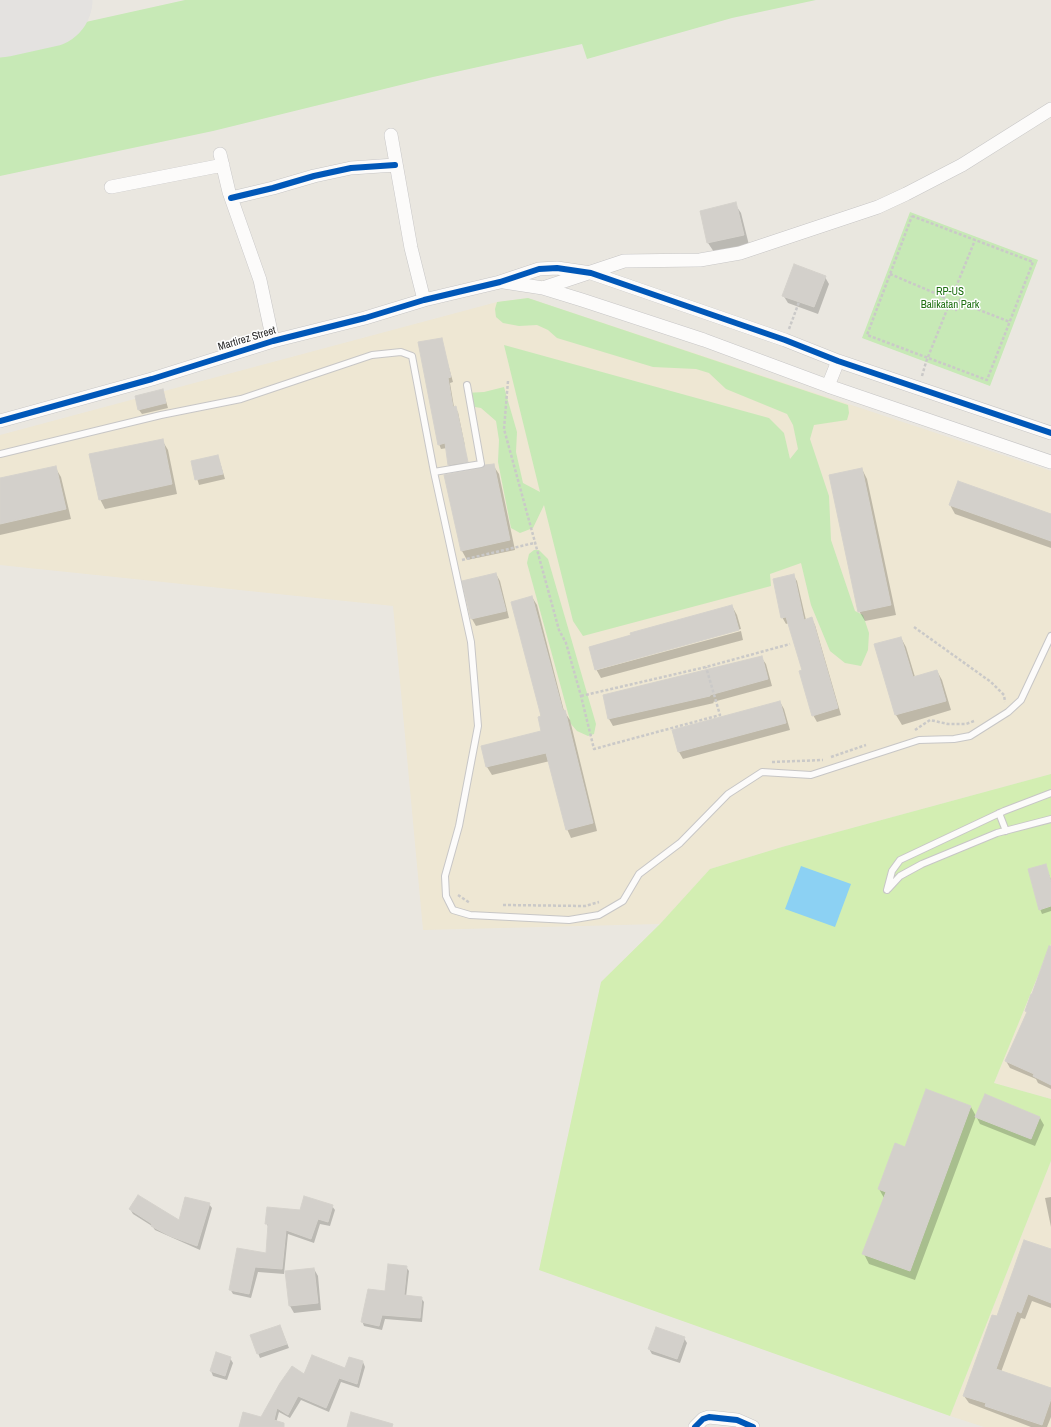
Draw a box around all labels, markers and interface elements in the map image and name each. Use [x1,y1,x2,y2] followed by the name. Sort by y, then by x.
[921,285,979,311] park label: RP-US Balikatan Park
[217,324,277,354] street label: Martirez Street

